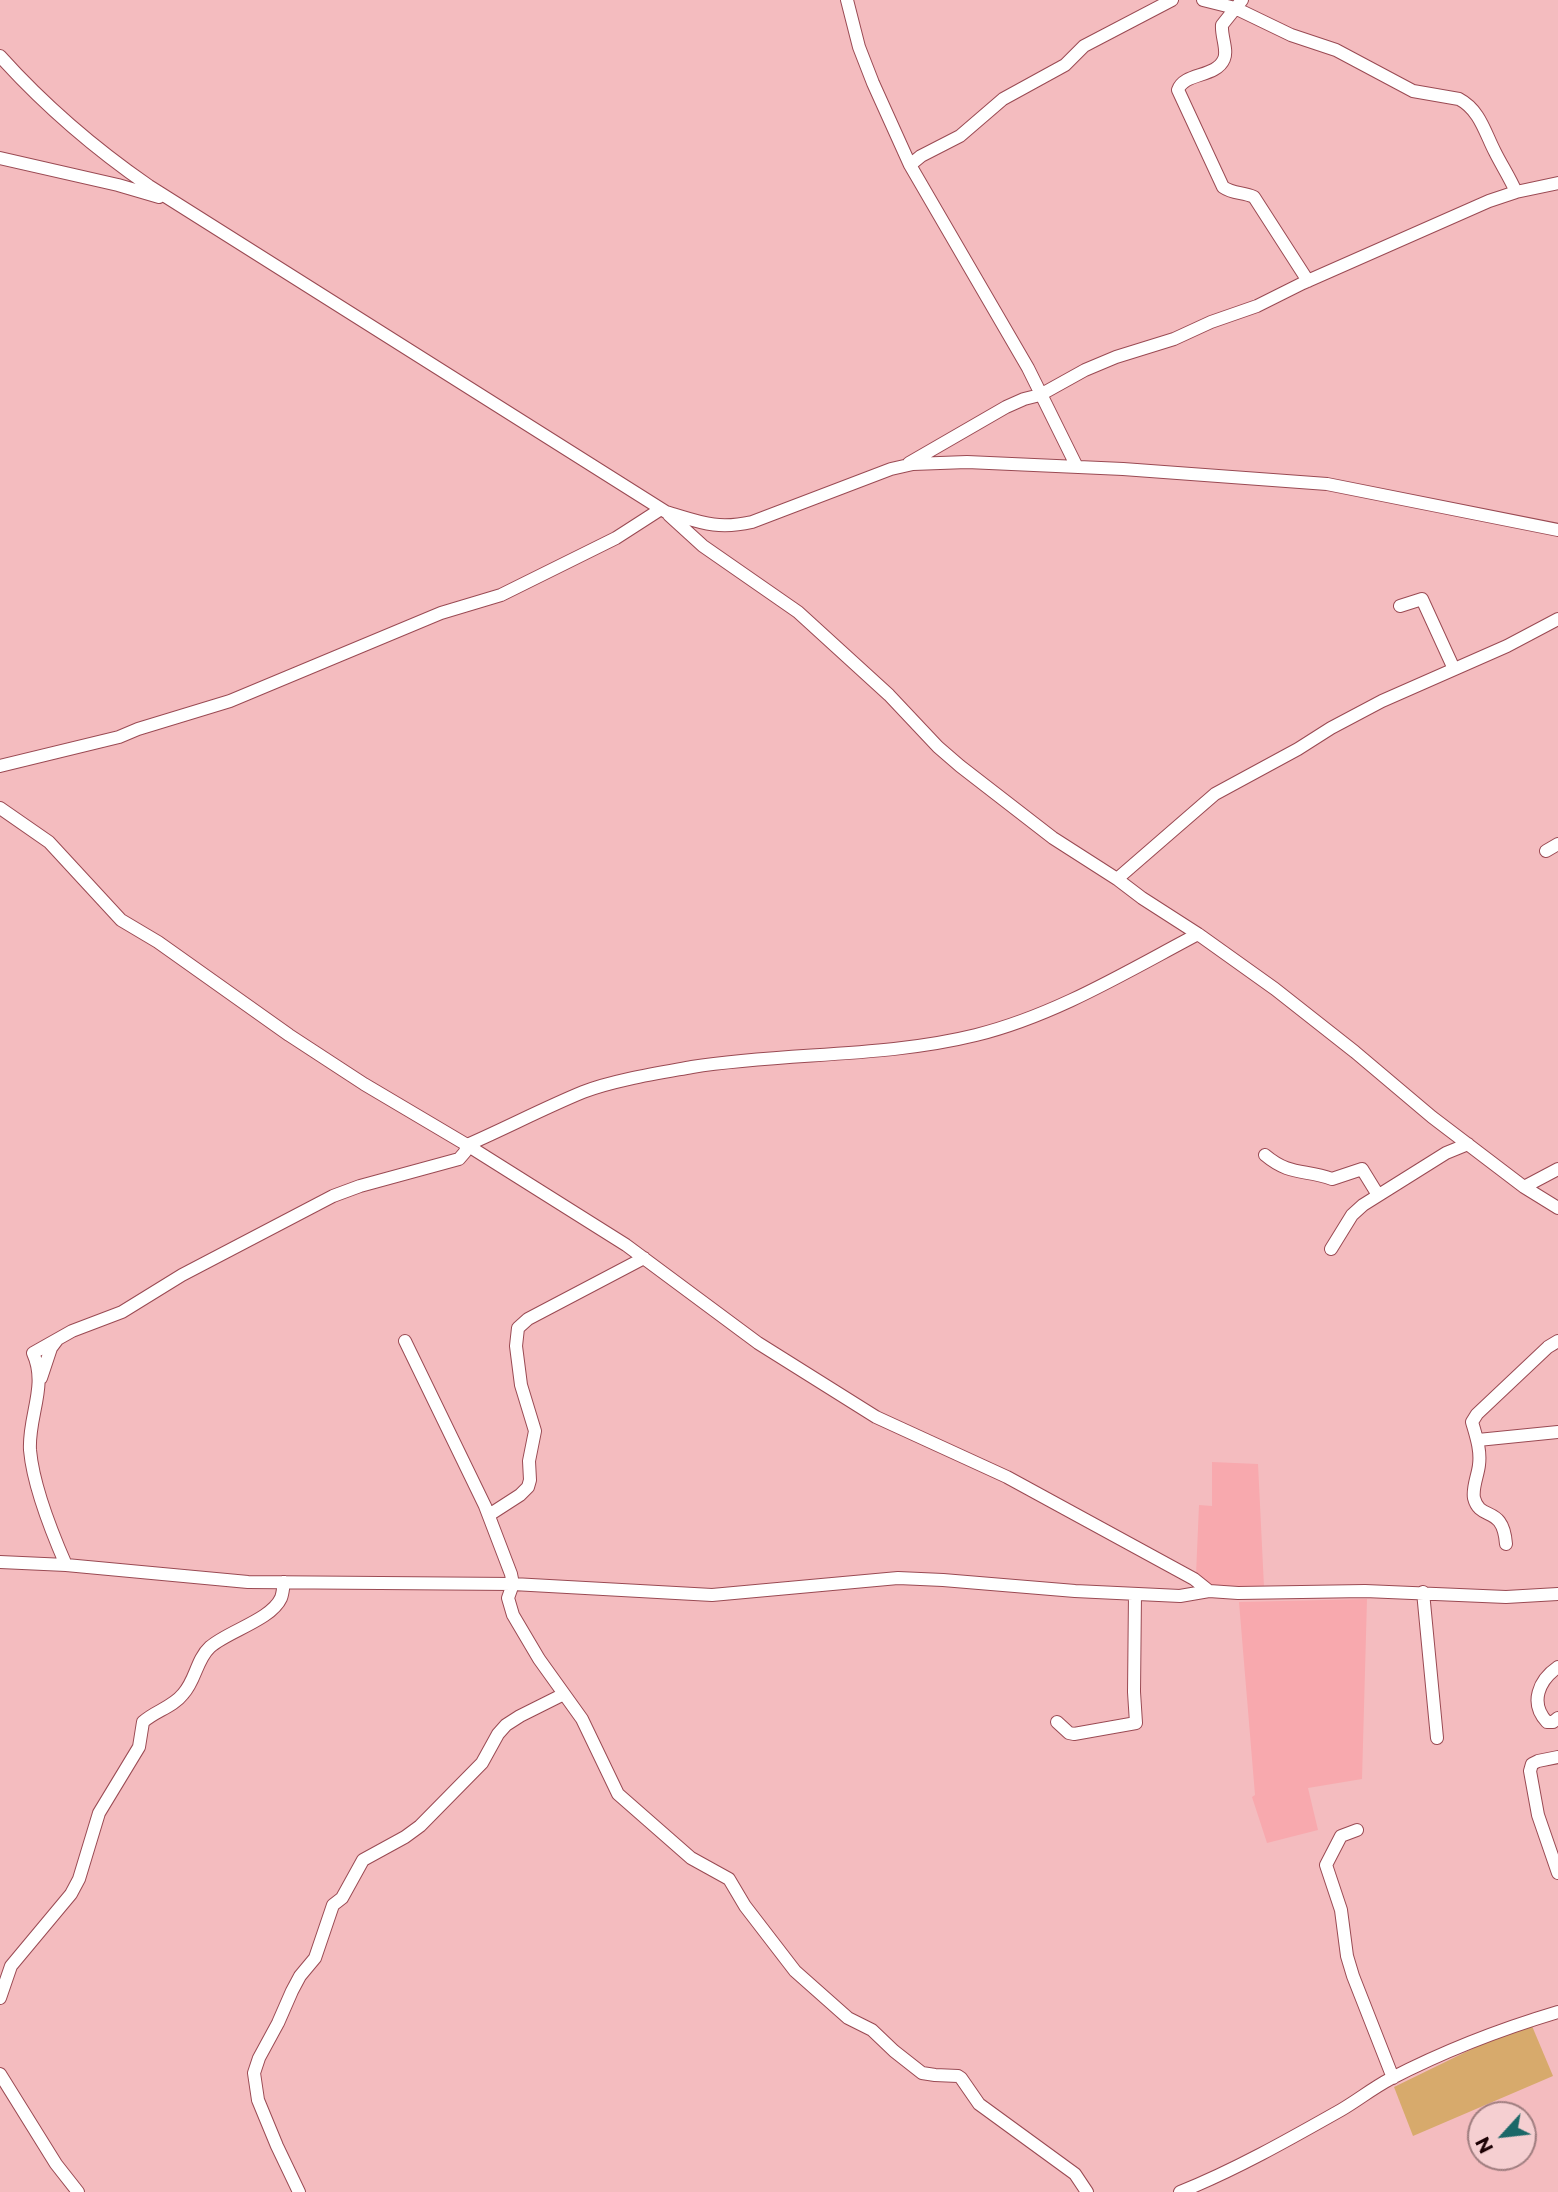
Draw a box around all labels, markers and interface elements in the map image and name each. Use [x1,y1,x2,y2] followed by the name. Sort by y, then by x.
[1467,2101,1537,2171] north arrow
[1471,2133,1498,2157] text: N

